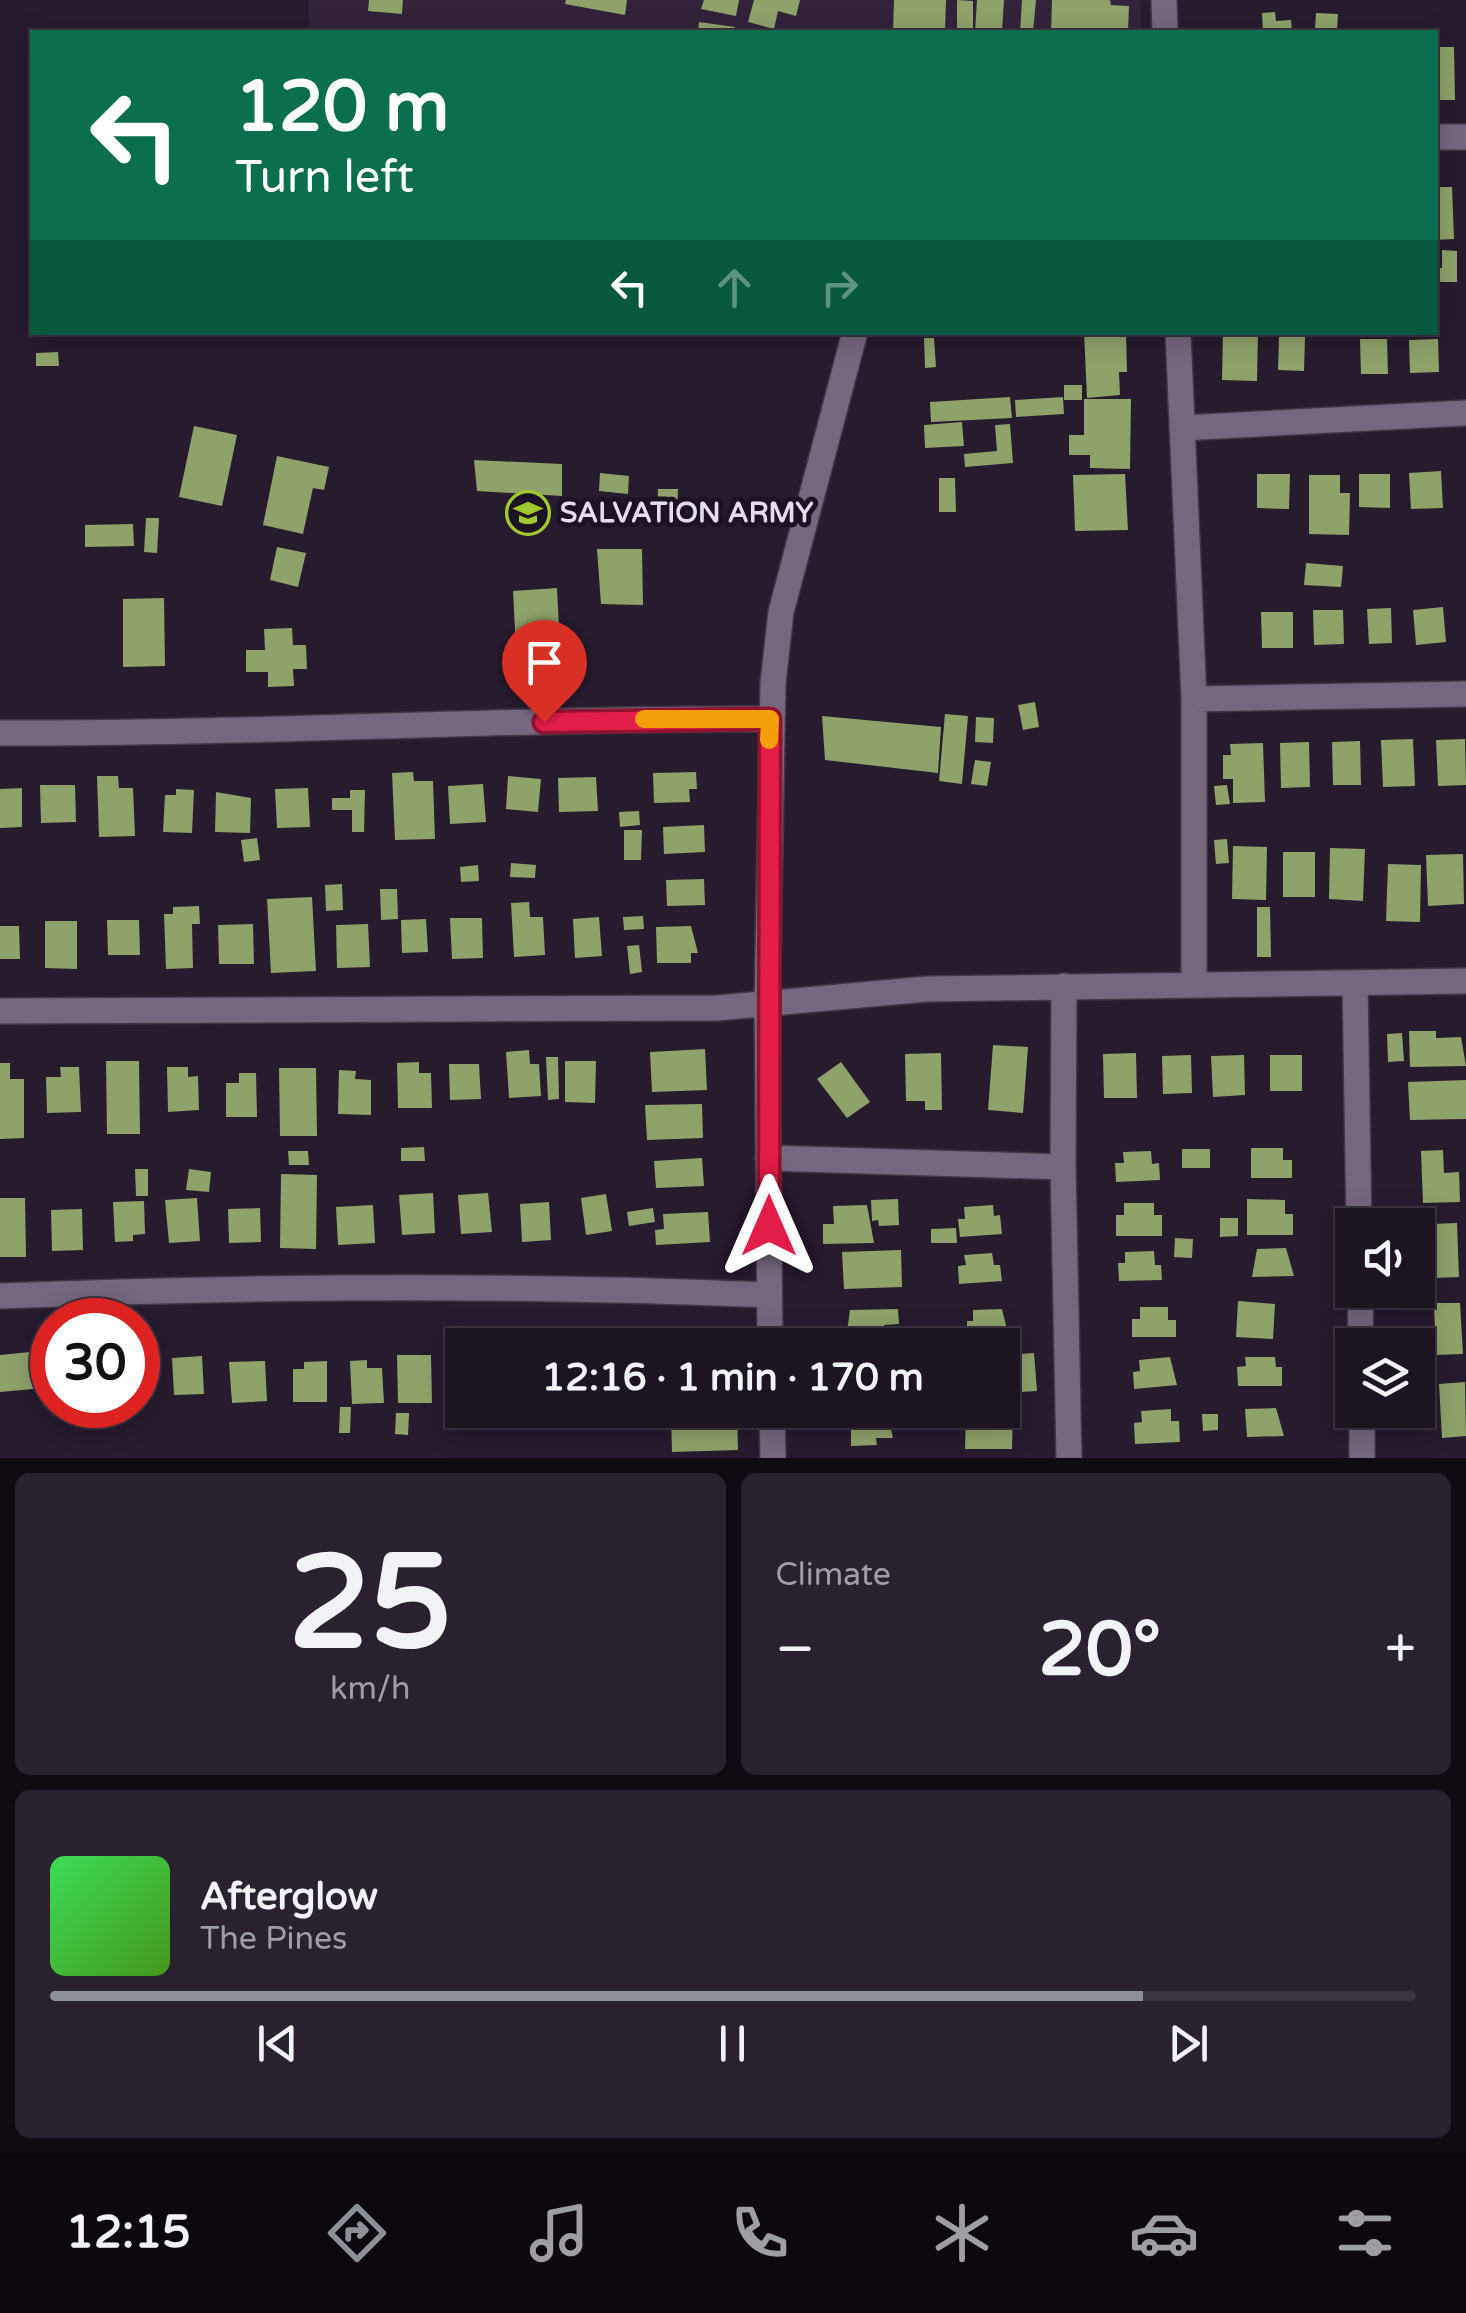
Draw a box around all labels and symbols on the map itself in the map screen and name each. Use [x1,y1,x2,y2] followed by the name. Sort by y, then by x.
[505,490,551,536] school or university icon: SALVATION ARMY
[560,496,814,530] place label: SALVATION ARMY
[502,620,587,723] pin
[717,1174,821,1278] position arrow
[30,1298,160,1428] speed limit sign: 30

